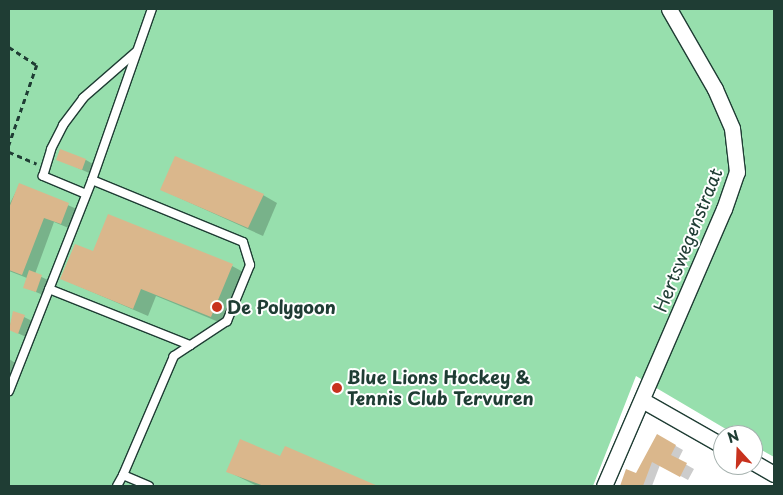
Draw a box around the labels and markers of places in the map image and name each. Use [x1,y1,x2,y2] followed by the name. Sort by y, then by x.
[227,296,336,318] place label: De Polygoon
[211,301,223,313] marker: De Polygoon
[347,367,533,409] place label: Blue Lions Hockey & Tennis Club Tervuren
[331,382,343,394] marker: Blue Lions Hockey & Tennis Club Tervuren

